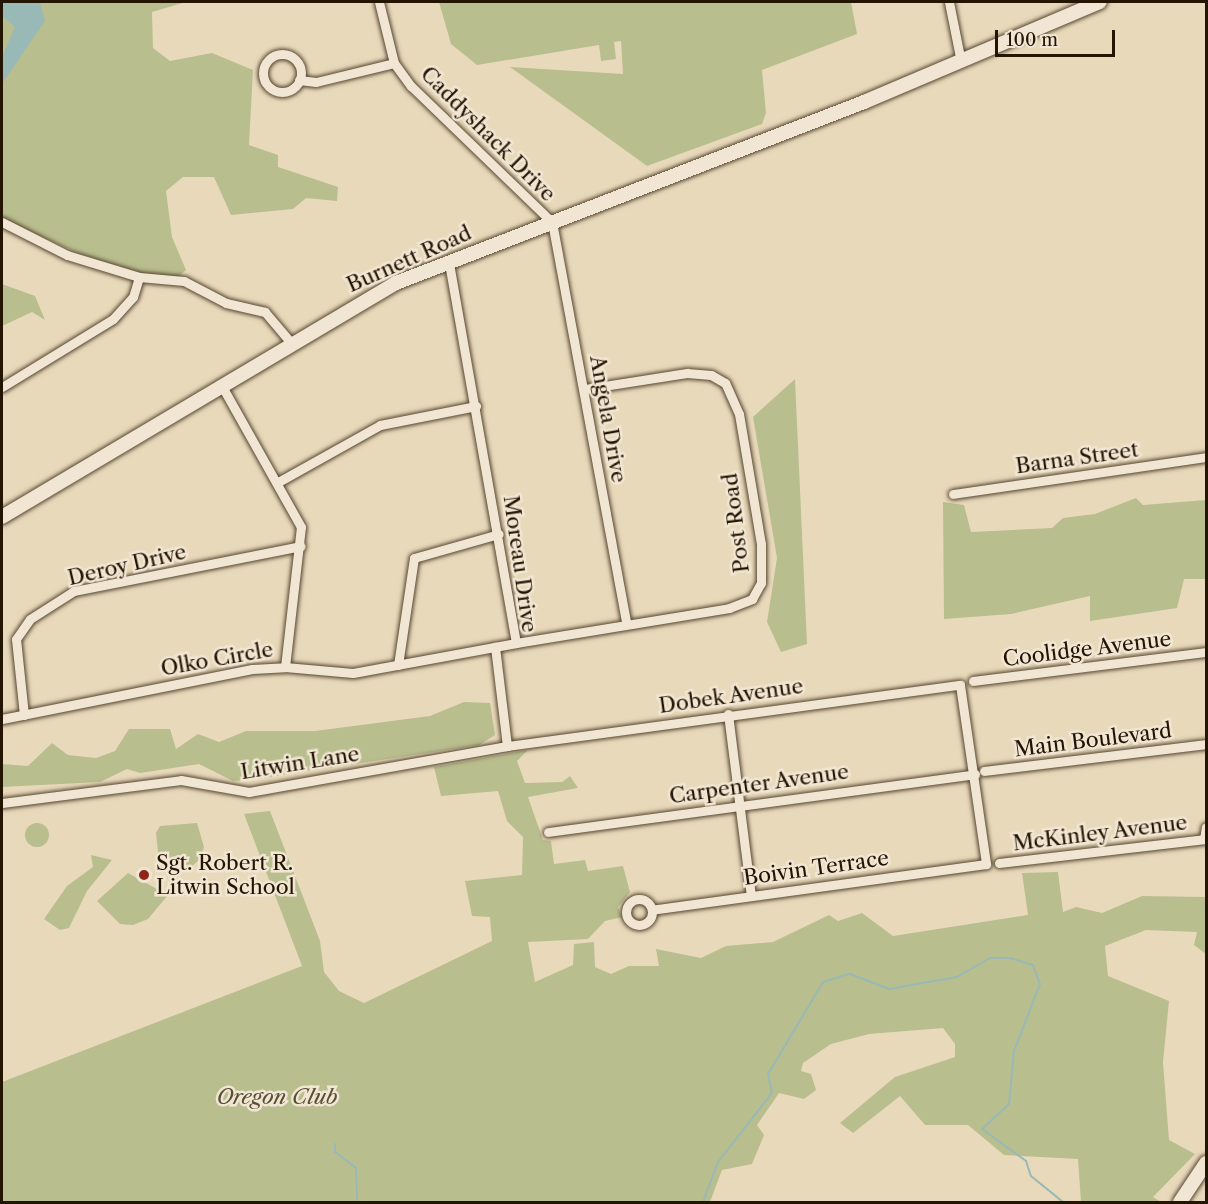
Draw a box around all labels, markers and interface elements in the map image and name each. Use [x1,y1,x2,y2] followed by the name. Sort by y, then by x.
[998,18,1118,56] scale bar
[1006,29,1058,51] text: 100 m
[415,61,561,207] street label: Caddyshack Drive
[343,220,475,298] street label: Burnett Road
[584,353,632,485] street label: Angela Drive
[1014,437,1140,479] street label: Barna Street
[717,472,755,574] street label: Post Road
[498,494,542,634] street label: Moreau Drive
[65,539,189,591] street label: Deroy Drive
[1001,626,1173,672] street label: Coolidge Avenue
[159,637,275,681] street label: Olko Circle
[657,673,805,719] street label: Dobek Avenue
[1013,718,1173,762] street label: Main Boulevard
[239,741,361,785] street label: Litwin Lane
[667,759,851,809] street label: Carpenter Avenue
[1011,810,1189,856] street label: McKinley Avenue
[741,845,891,891] street label: Boivin Terrace
[156,850,295,900] place label: Sgt. Robert R. Litwin School
[137,868,151,882] marker: Sgt. Robert R. Litwin School
[217,1084,337,1110] park label: Oregon Club

